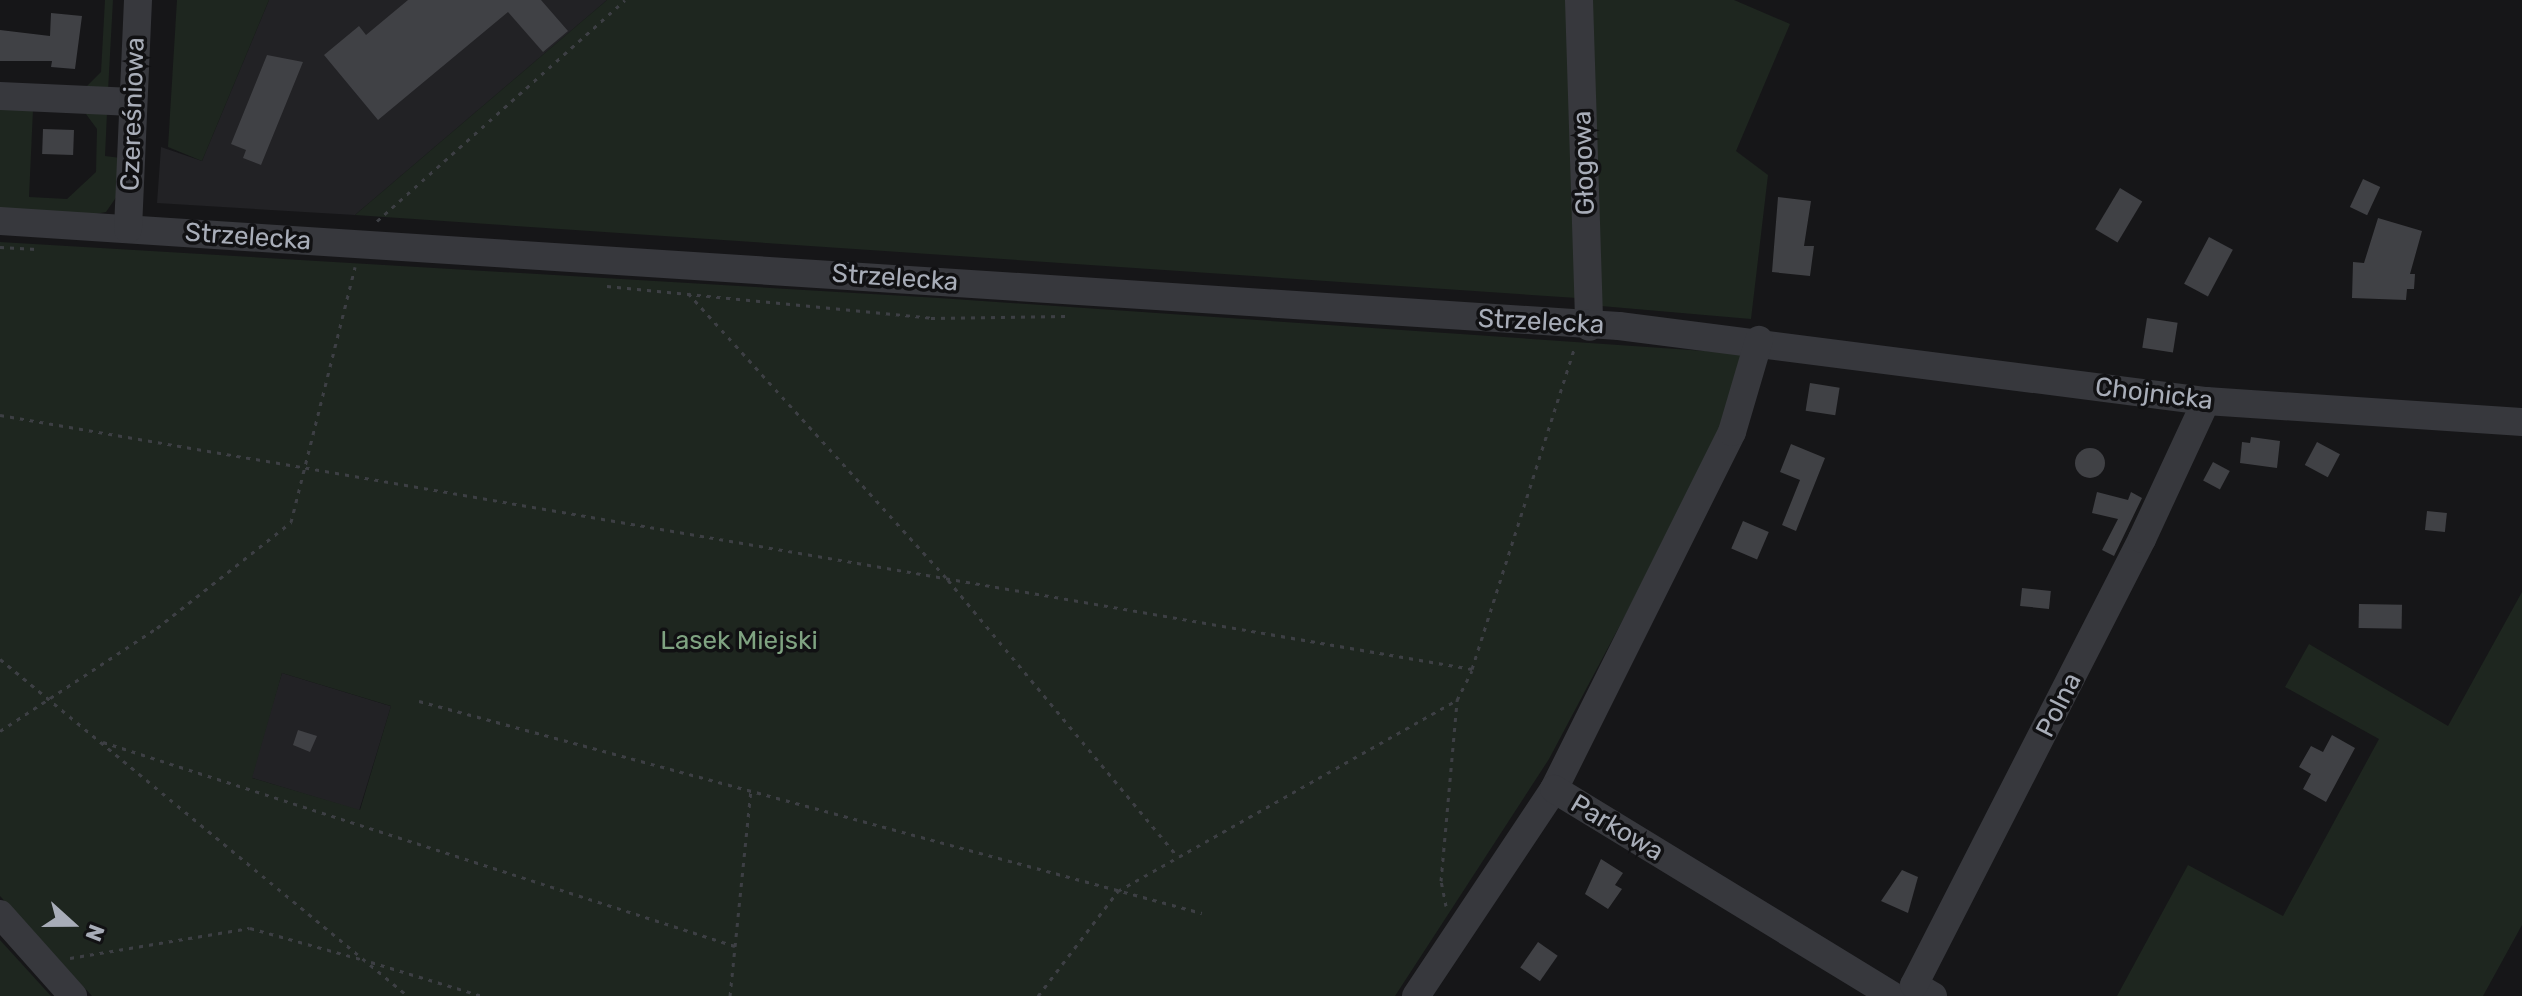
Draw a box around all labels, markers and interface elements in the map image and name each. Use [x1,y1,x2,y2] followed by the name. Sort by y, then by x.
[115,37,151,191] street label: Czereśniowa
[1567,110,1601,216] street label: Głogowa
[184,217,312,257] street label: Strzelecka
[831,258,959,298] street label: Strzelecka
[1477,303,1605,341] street label: Strzelecka
[2093,371,2215,417] street label: Chojnicka
[660,625,818,657] park label: Lasek Miejski
[2030,668,2088,742] street label: Polna
[1565,788,1669,868] street label: Parkowa
[32,884,112,964] north arrow
[79,921,110,945] text: N

